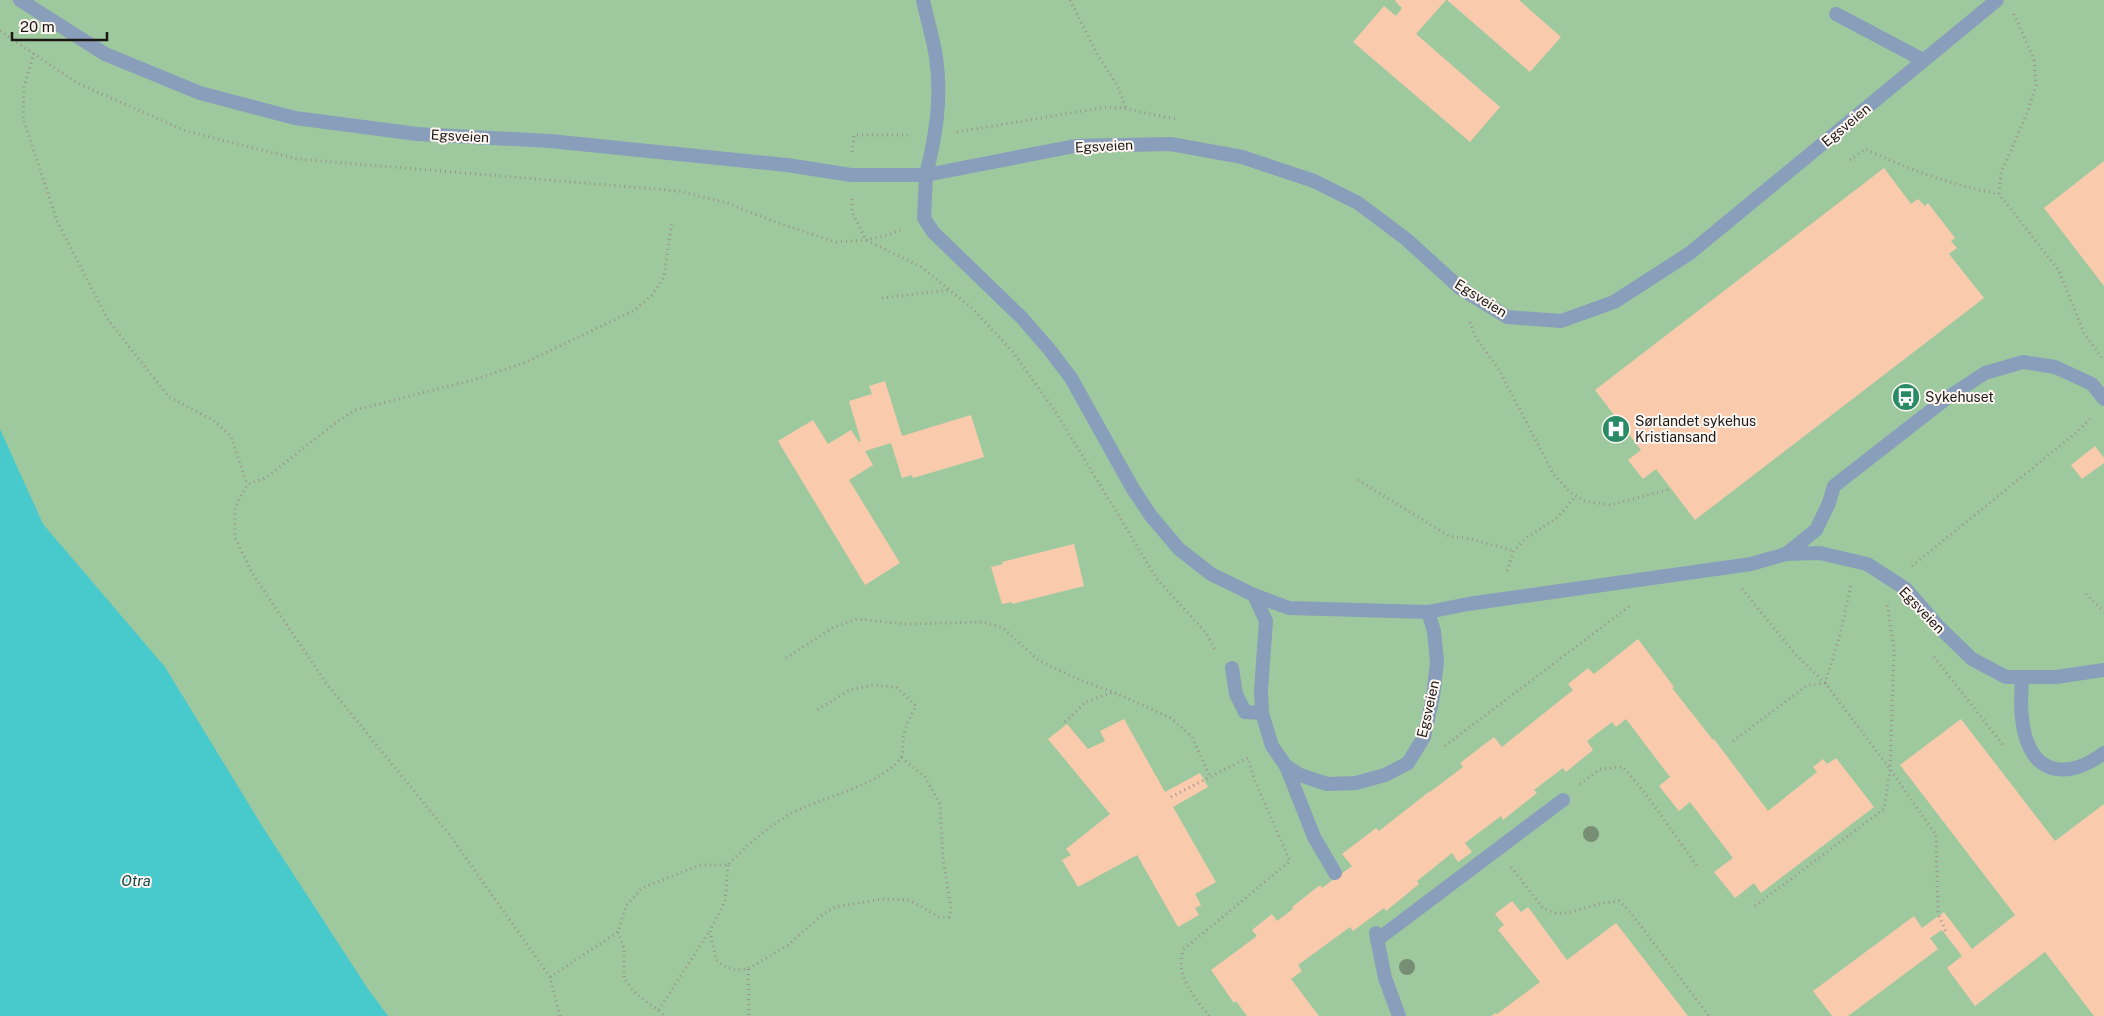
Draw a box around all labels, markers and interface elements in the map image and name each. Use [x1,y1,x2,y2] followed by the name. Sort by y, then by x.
[12,10,108,42] scale bar
[20,18,55,35] text: 20 m
[1819,100,1873,150] street label: Egsveien
[430,126,490,146] street label: Egsveien
[1074,136,1134,156] street label: Egsveien
[1452,276,1510,320] street label: Egsveien
[1891,382,1921,412] bus stop icon: Sykehuset
[1925,389,1994,405] place label: Sykehuset
[1635,413,1756,445] place label: Sørlandet sykehus Kristiansand
[1601,414,1631,444] hospital icon: Sørlandet sykehus Kristiansand
[1896,583,1948,637] street label: Egsveien
[1414,679,1442,739] street label: Egsveien
[121,872,151,889] water label: Otra

